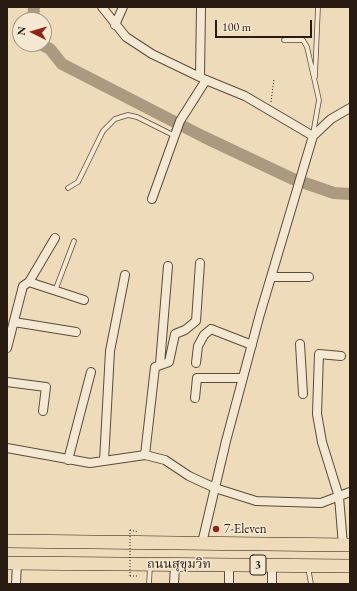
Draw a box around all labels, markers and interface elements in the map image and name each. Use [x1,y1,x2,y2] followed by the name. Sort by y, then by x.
[12,12,52,52] north arrow
[217,12,314,38] scale bar
[222,19,251,35] text: 100 m
[14,26,28,36] text: N
[224,521,267,537] place label: 7-Eleven
[211,524,221,534] marker: 7-Eleven
[250,555,266,575] road number: 3
[147,556,211,572] street label: ถนนสุขุมวิท

